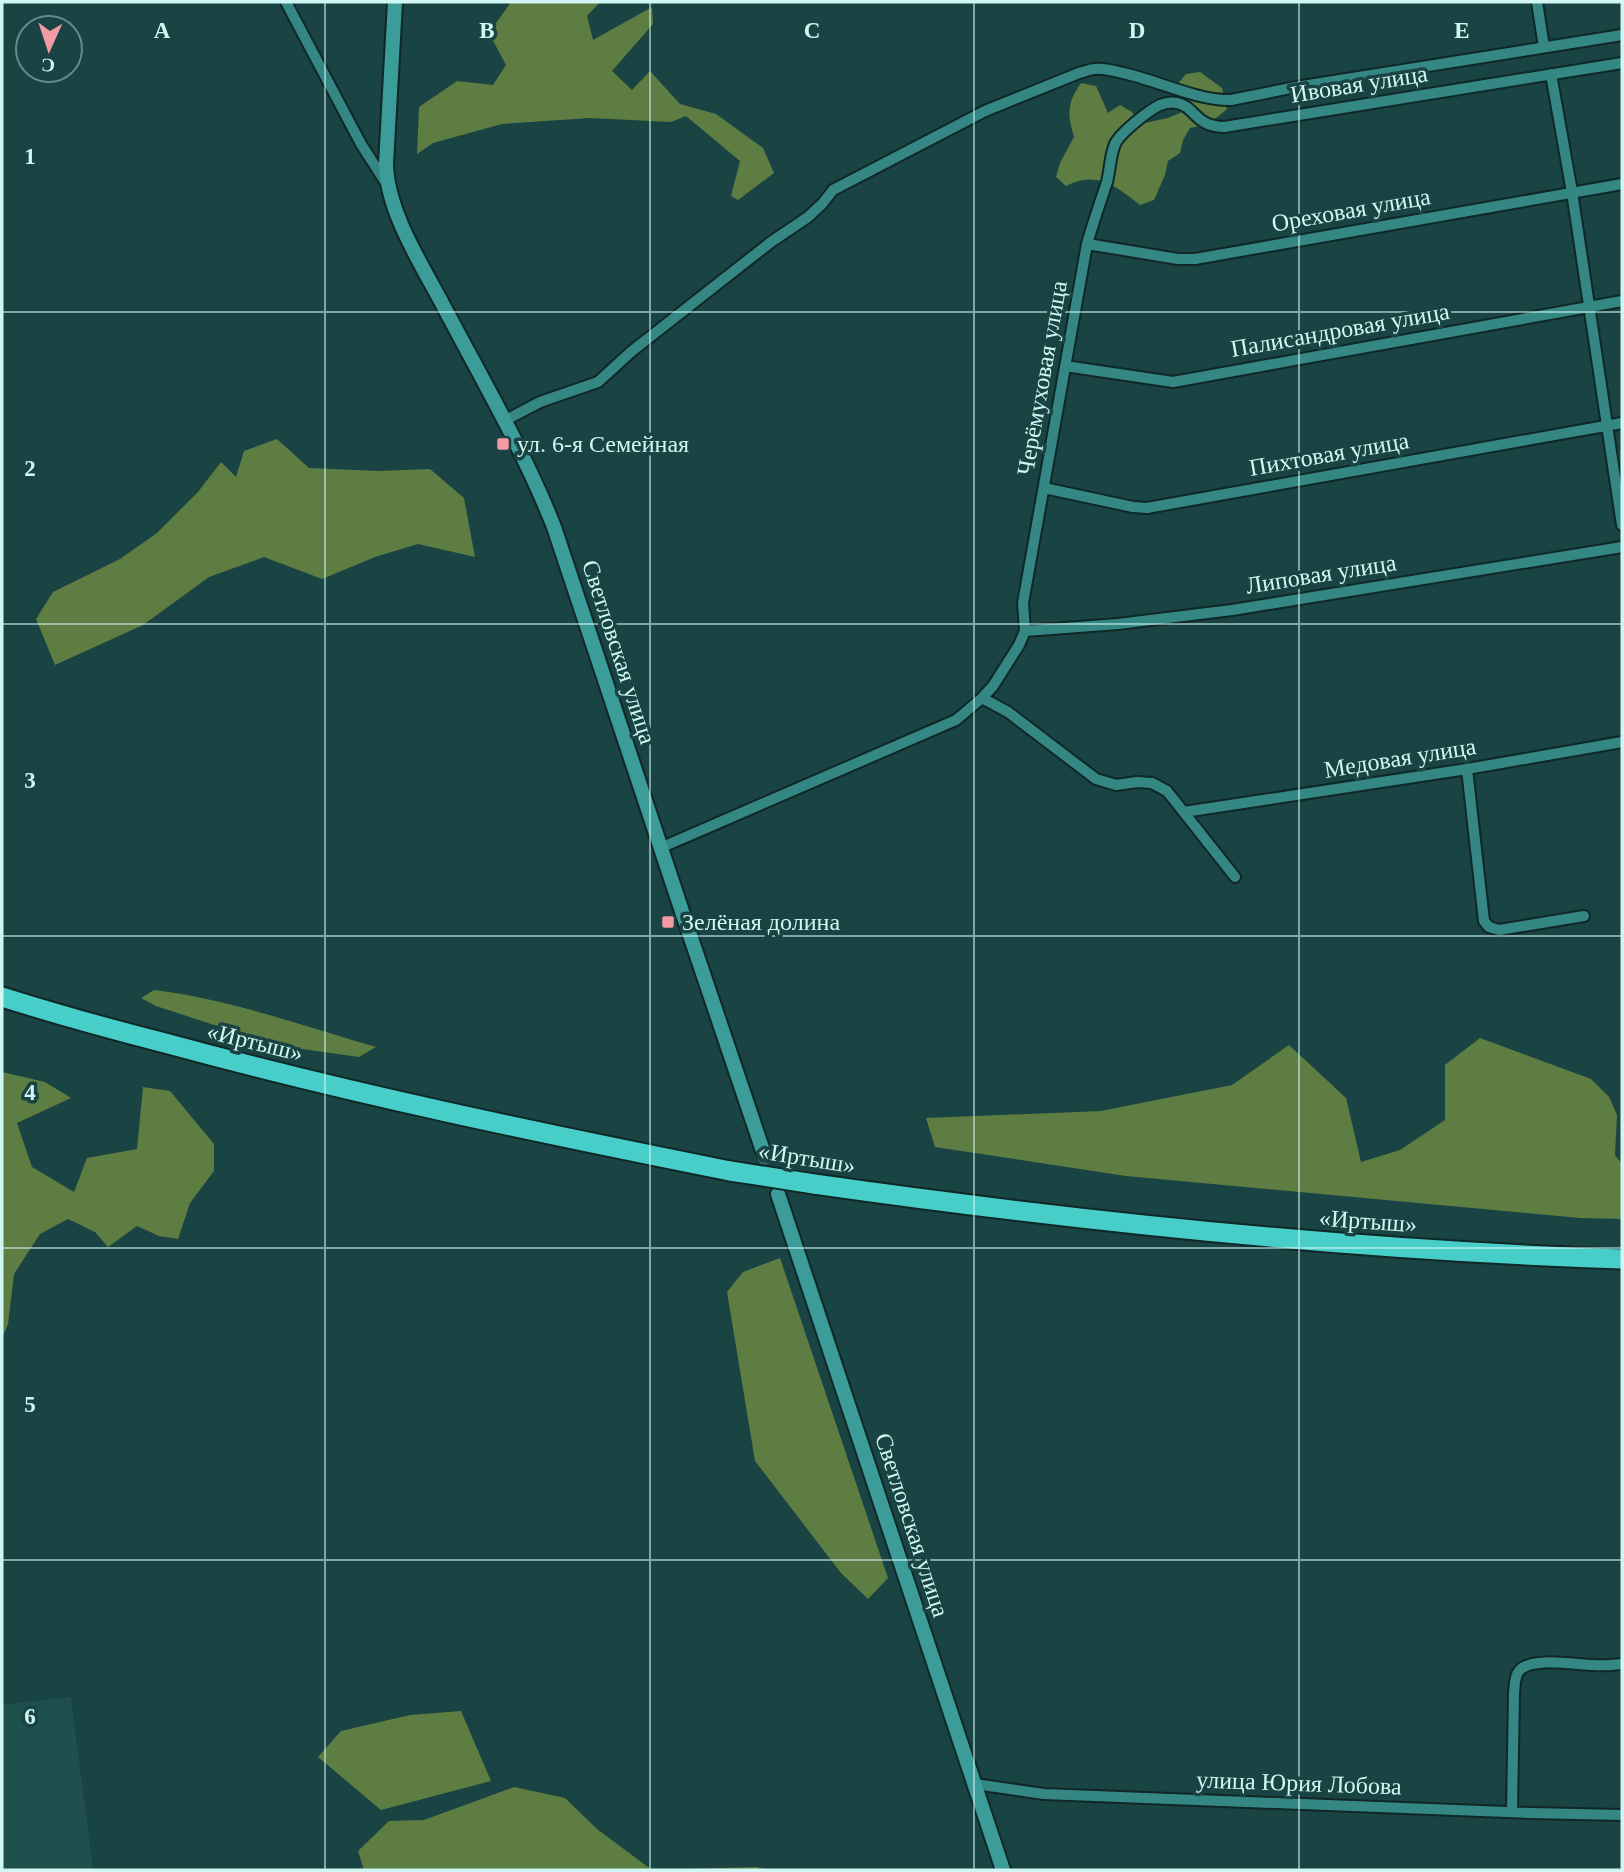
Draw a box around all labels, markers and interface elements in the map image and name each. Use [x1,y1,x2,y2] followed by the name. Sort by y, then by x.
[14,14,84,84] north arrow
[154,18,171,43] text: A
[479,18,495,43] text: B
[804,18,820,43] text: C
[1129,18,1145,43] text: D
[1454,18,1470,43] text: E
[41,55,56,76] text: С
[1289,60,1430,108] street label: Ивовая улица
[24,144,36,169] text: 1
[1270,183,1433,237] street label: Ореховая улица
[1012,278,1072,477] street label: Черёмуховая улица
[1229,298,1452,362] street label: Палисандровая улица
[1247,427,1411,481] street label: Пихтовая улица
[517,431,689,457] place label: ул. 6-я Семейная
[495,436,511,452] marker: ул. 6-я Семейная
[24,456,36,481] text: 2
[1244,549,1398,599] street label: Липовая улица
[577,557,661,748] street label: Светловская улица
[1322,733,1478,783] street label: Медовая улица
[24,768,36,793] text: 3
[682,909,840,935] place label: Зелёная долина
[660,914,676,930] marker: Зелёная долина
[204,1018,306,1066] street label: «Иртыш»
[24,1080,36,1105] text: 4
[757,1137,857,1179] street label: «Иртыш»
[1318,1205,1418,1237] street label: «Иртыш»
[24,1392,36,1417] text: 5
[870,1430,954,1621] street label: Светловская улица
[24,1704,36,1729] text: 6
[1196,1766,1402,1800] street label: улица Юрия Лобова

